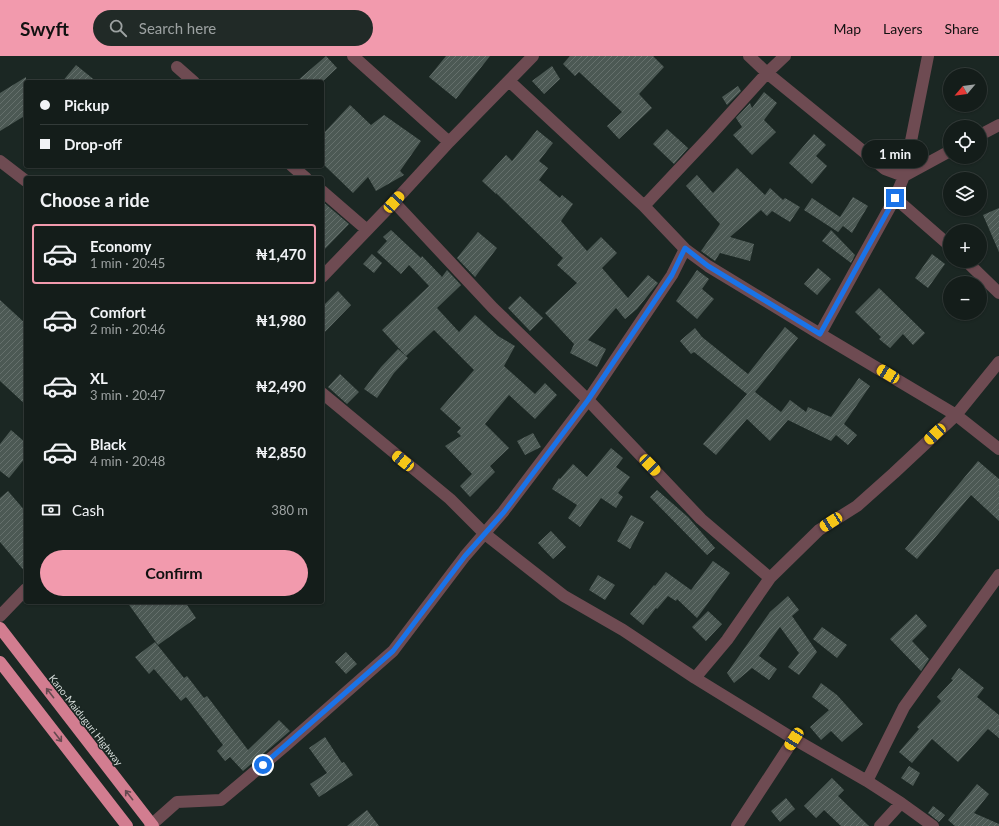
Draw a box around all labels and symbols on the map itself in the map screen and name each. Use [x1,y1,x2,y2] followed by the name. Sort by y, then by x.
[943,68,987,112] north arrow
[862,140,928,168] callout: 1 min
[382,189,406,215] car
[886,189,904,207] route end
[875,363,901,385] car
[922,421,948,447] car
[390,449,416,473] car
[637,452,663,478] car
[818,510,844,534] car
[47,672,126,769] street label: Kano-Maiduguri Highway
[45,687,54,698] one-way arrow
[782,726,806,752] car
[54,732,63,743] one-way arrow
[254,756,272,774] route start
[125,790,134,801] one-way arrow

